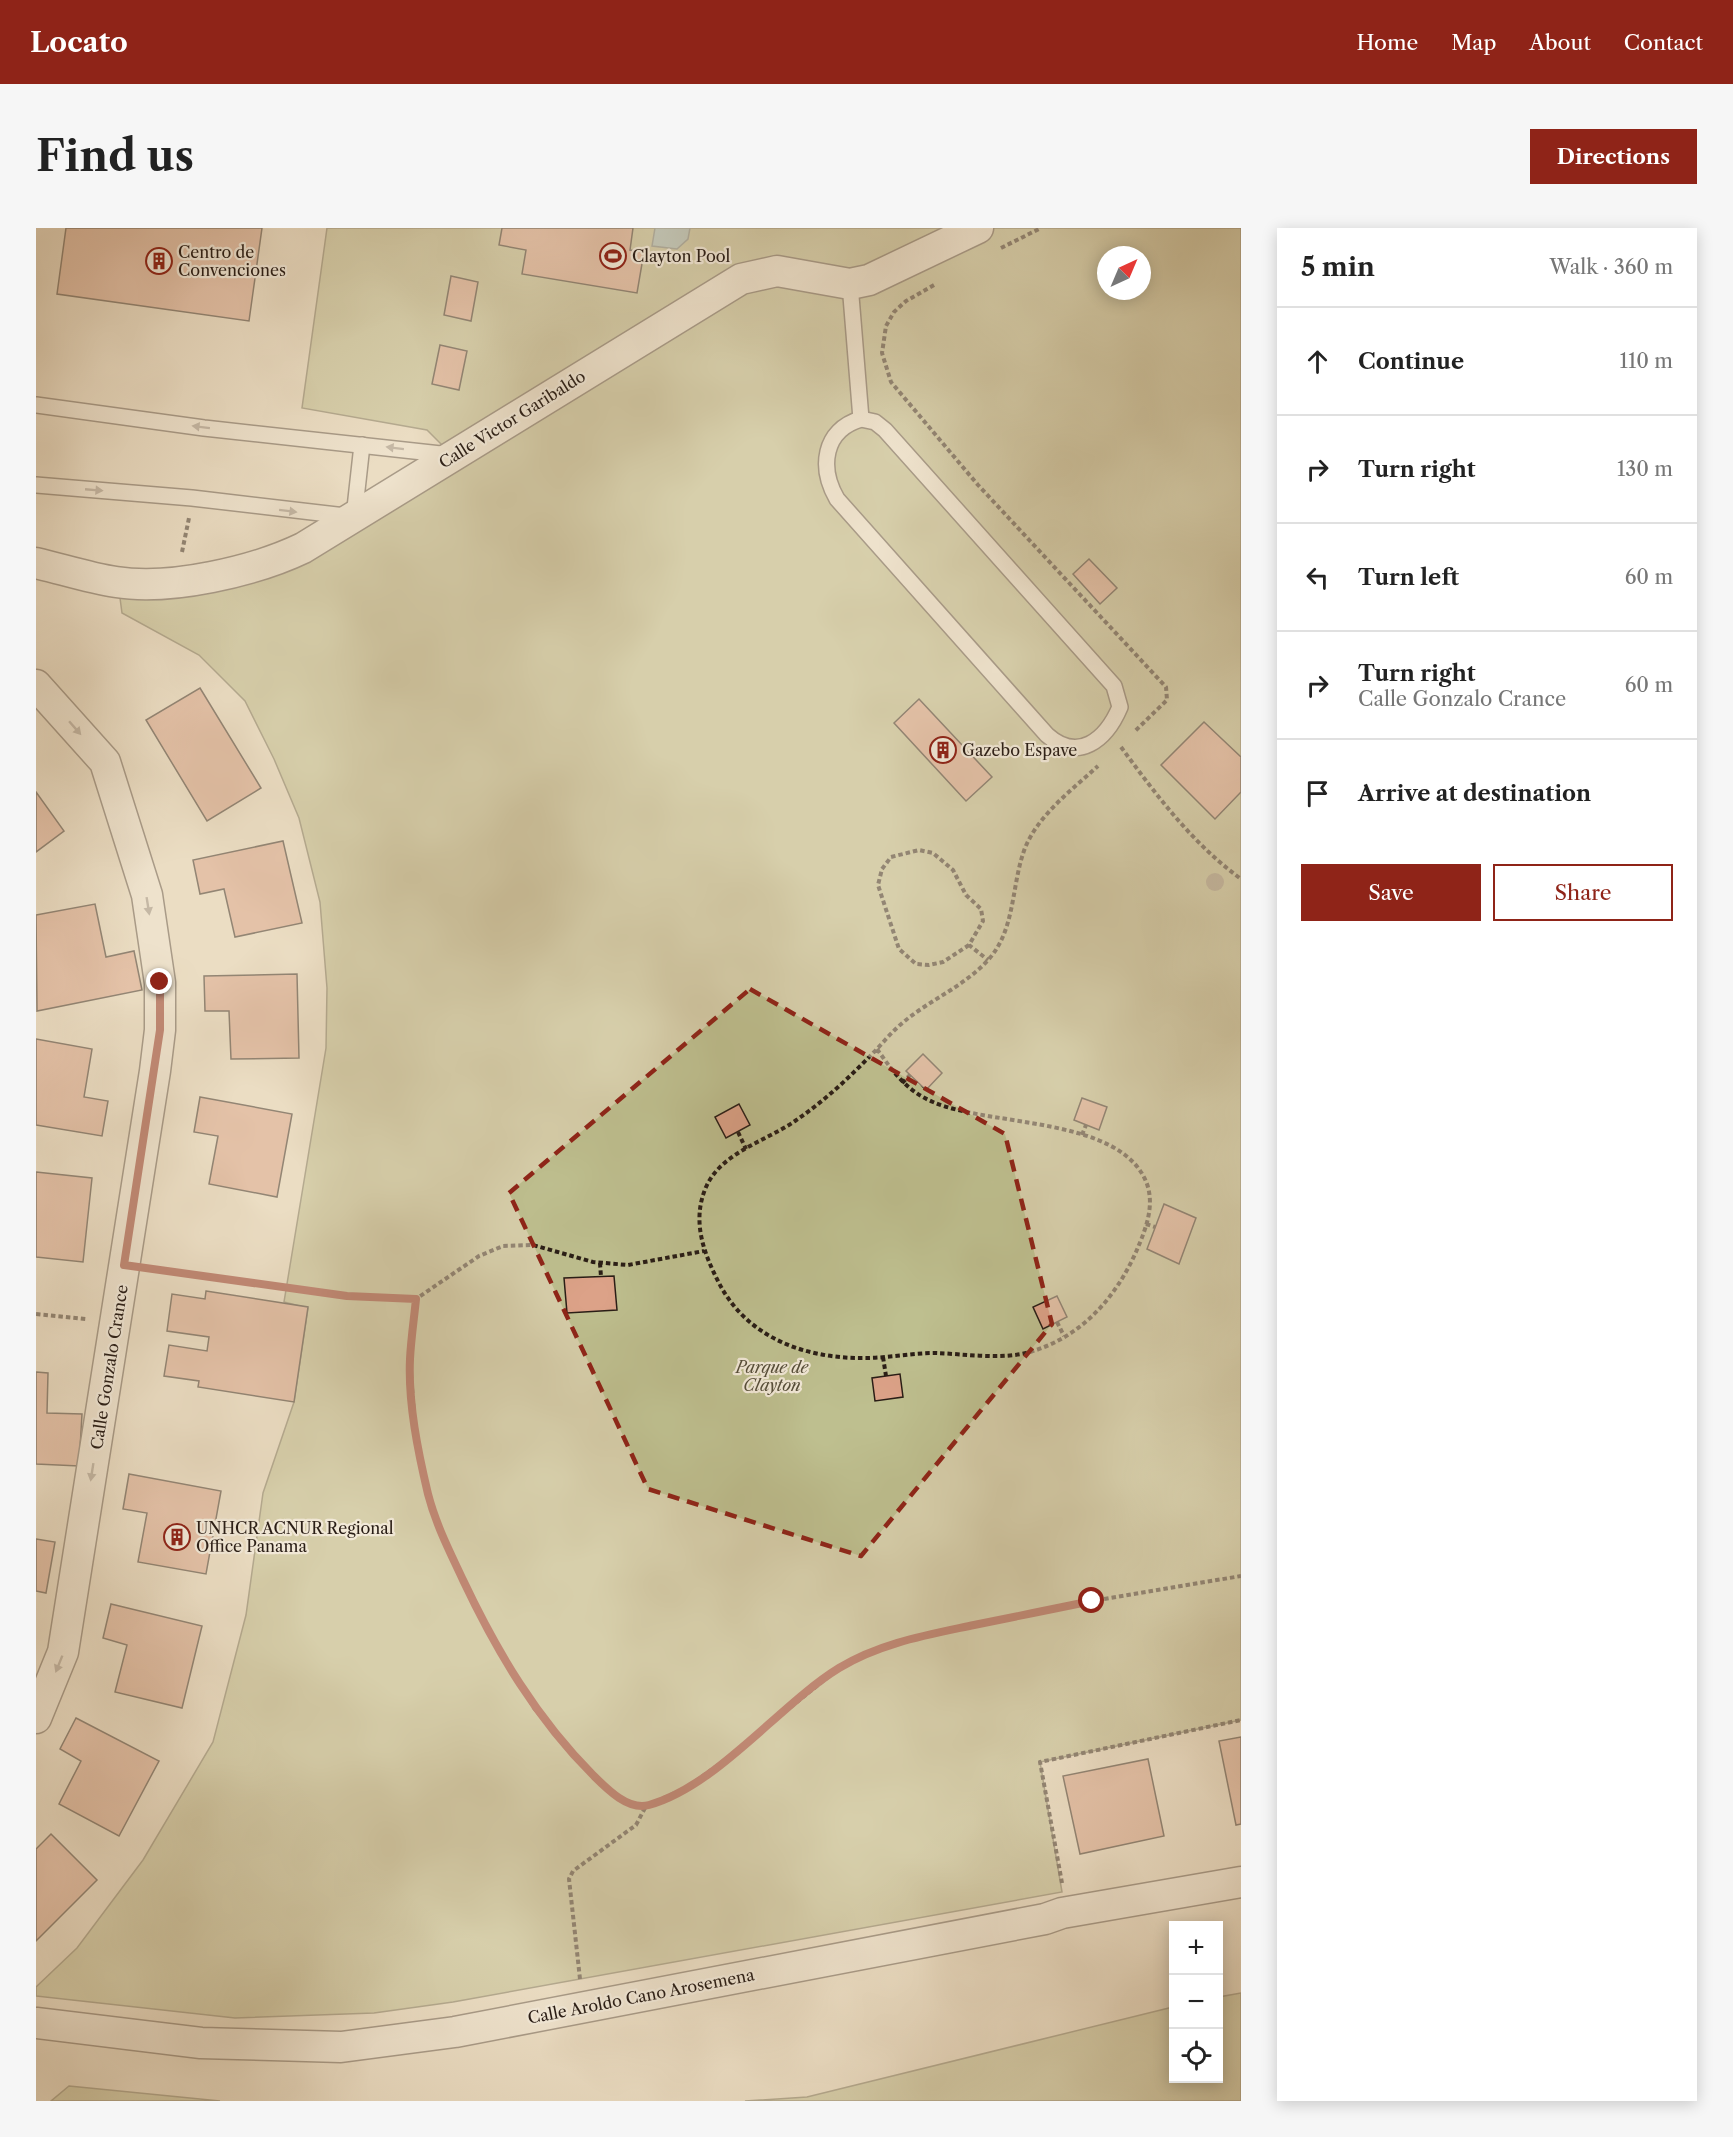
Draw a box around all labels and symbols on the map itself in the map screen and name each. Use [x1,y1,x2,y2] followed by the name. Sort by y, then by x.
[598,241,628,271] sports icon: Clayton Pool
[178,242,286,280] place label: Centro de Convenciones
[144,246,174,276] building icon: Centro de Convenciones
[632,246,731,266] place label: Clayton Pool
[1097,246,1151,300] north arrow
[435,366,589,472] street label: Calle Victor Garibaldo
[191,422,210,432] one-way arrow
[385,444,404,453] one-way arrow
[85,485,104,495] one-way arrow
[279,506,298,515] one-way arrow
[69,720,82,736] one-way arrow
[928,735,958,765] building icon: Gazebo Espave
[962,740,1077,760] place label: Gazebo Espave
[144,896,153,915] one-way arrow
[146,968,172,994] route end
[86,1283,132,1451] street label: Calle Gonzalo Crance
[734,1357,809,1395] park label: Parque de Clayton
[88,1463,97,1482] one-way arrow
[196,1518,394,1556] place label: UNHCR ACNUR Regional Office Panama
[162,1522,192,1552] building icon: UNHCR ACNUR Regional Office Panama
[1078,1587,1104,1613] route start
[53,1655,63,1673] one-way arrow
[526,1964,756,2028] street label: Calle Aroldo Cano Arosemena

